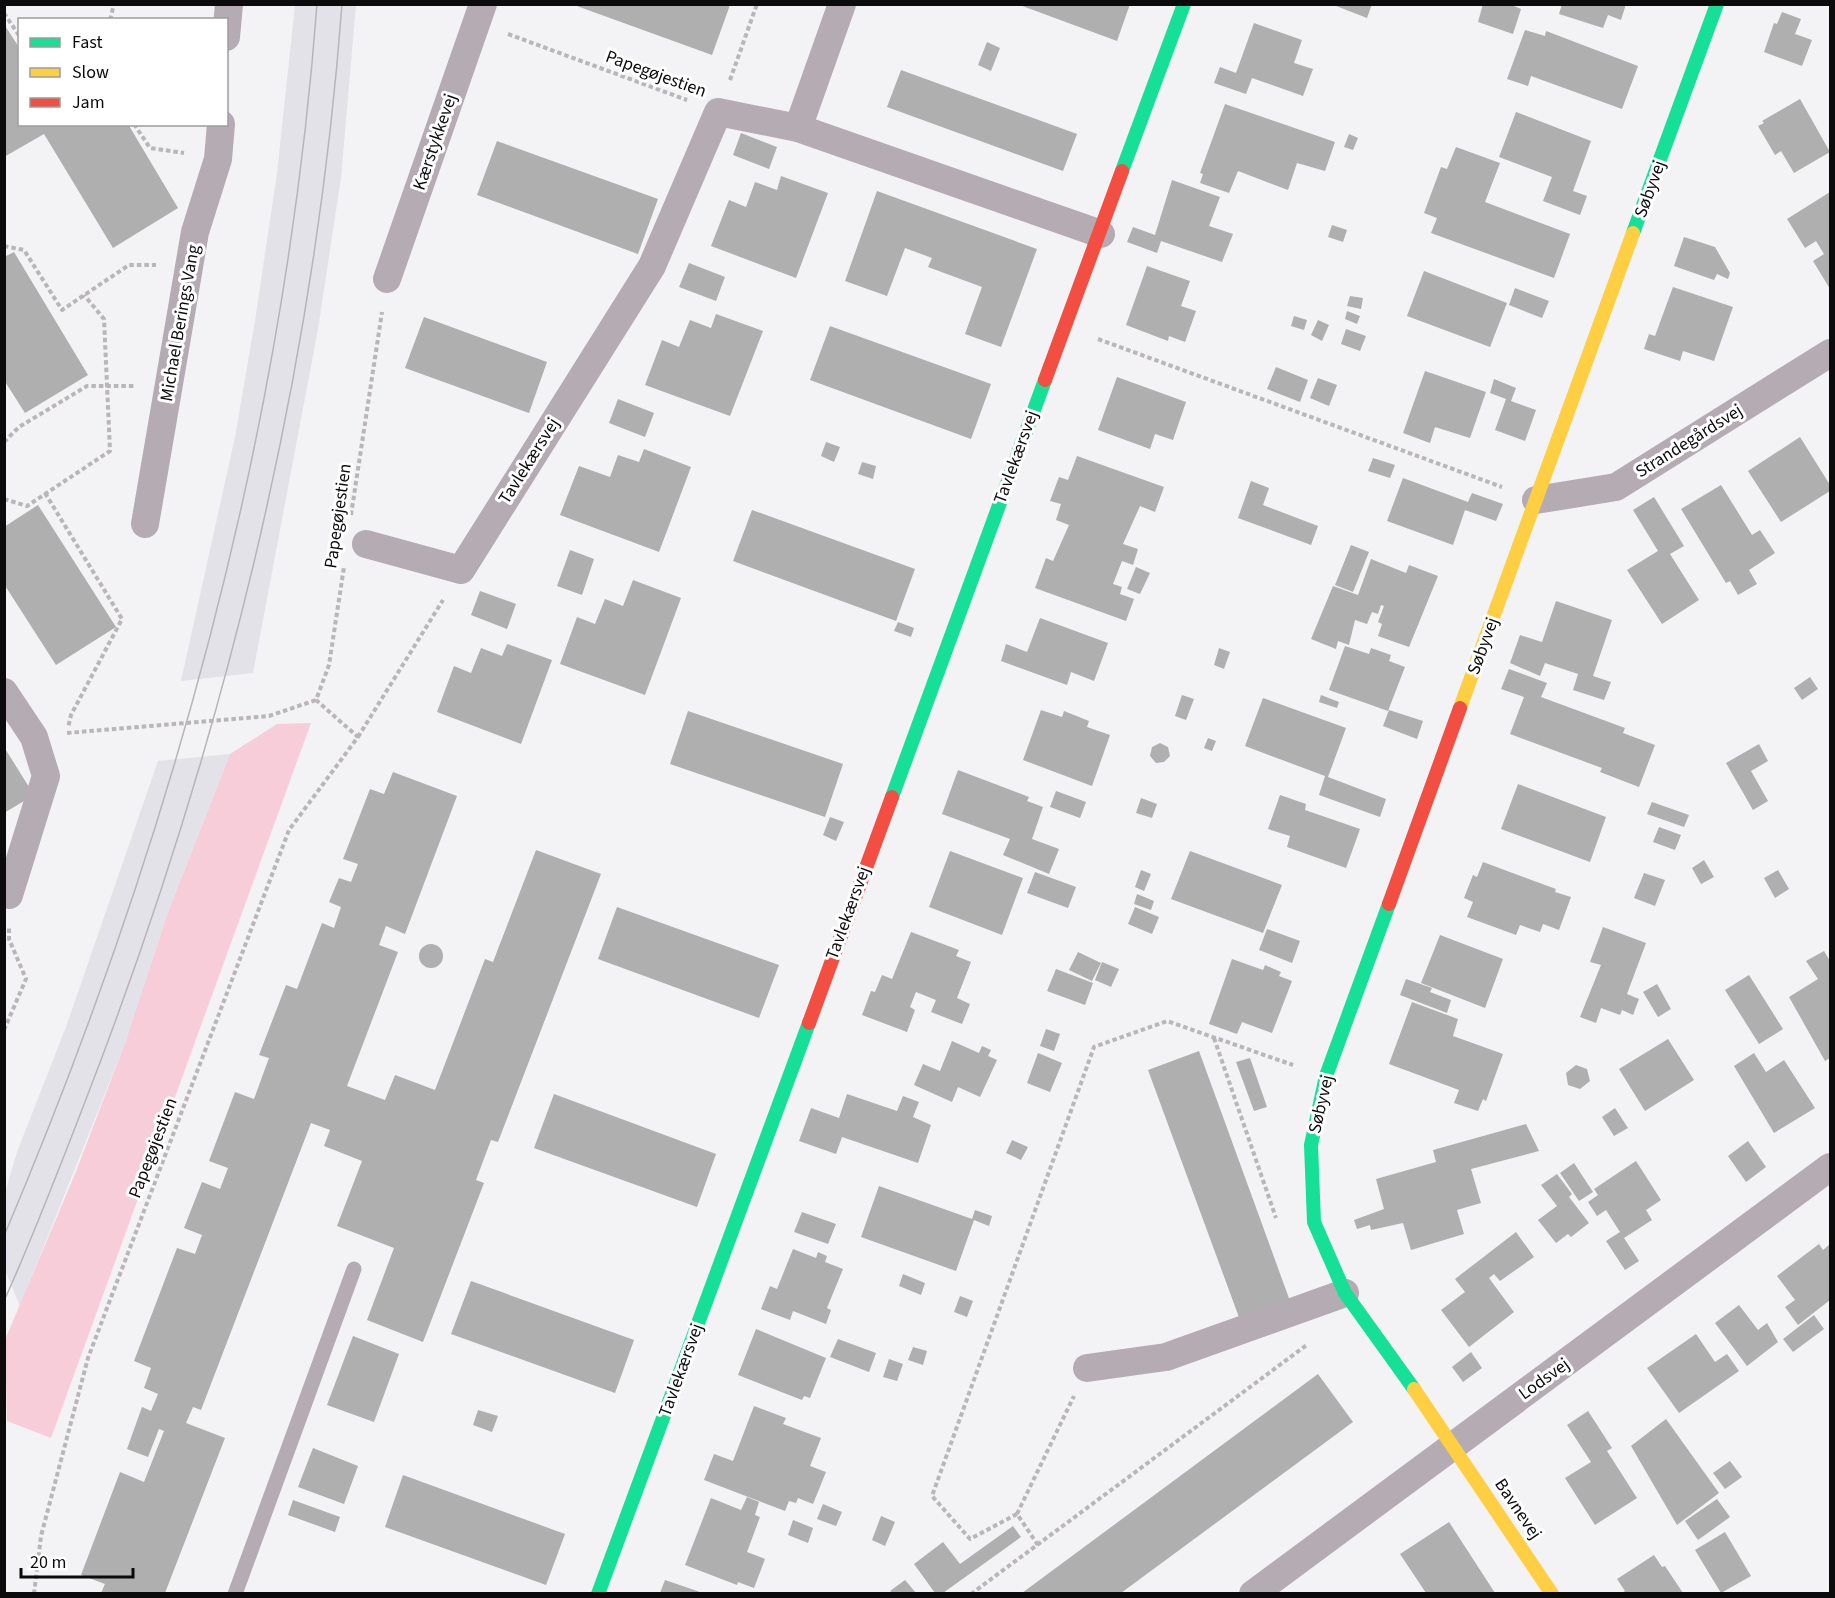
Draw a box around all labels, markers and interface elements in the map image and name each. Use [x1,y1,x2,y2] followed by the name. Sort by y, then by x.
[18,18,228,126] legend
[72,30,103,55] text: Fast
[602,44,710,104] street label: Papegøjestien
[72,60,109,85] text: Slow
[72,90,105,115] text: Jam
[407,90,463,194] street label: Kærstykkevej
[1628,157,1672,221] street label: Søbyvej
[154,243,206,403] street label: Michael Berings Vang
[1631,398,1747,484] street label: Strandegårdsvej
[988,407,1044,507] street label: Tavlekærsvej
[493,413,565,509] street label: Tavlekærsvej
[318,462,358,570] street label: Papegøjestien
[1461,614,1505,678] street label: Søbyvej
[820,863,876,963] street label: Tavlekærsvej
[1302,1072,1340,1136] street label: Søbyvej
[122,1094,184,1202] street label: Papegøjestien
[653,1320,709,1420] street label: Tavlekærsvej
[1513,1352,1575,1406] street label: Lodsvej
[1488,1474,1548,1544] street label: Bavnevej
[21,1541,134,1579] scale bar
[30,1550,66,1575] text: 20 m

